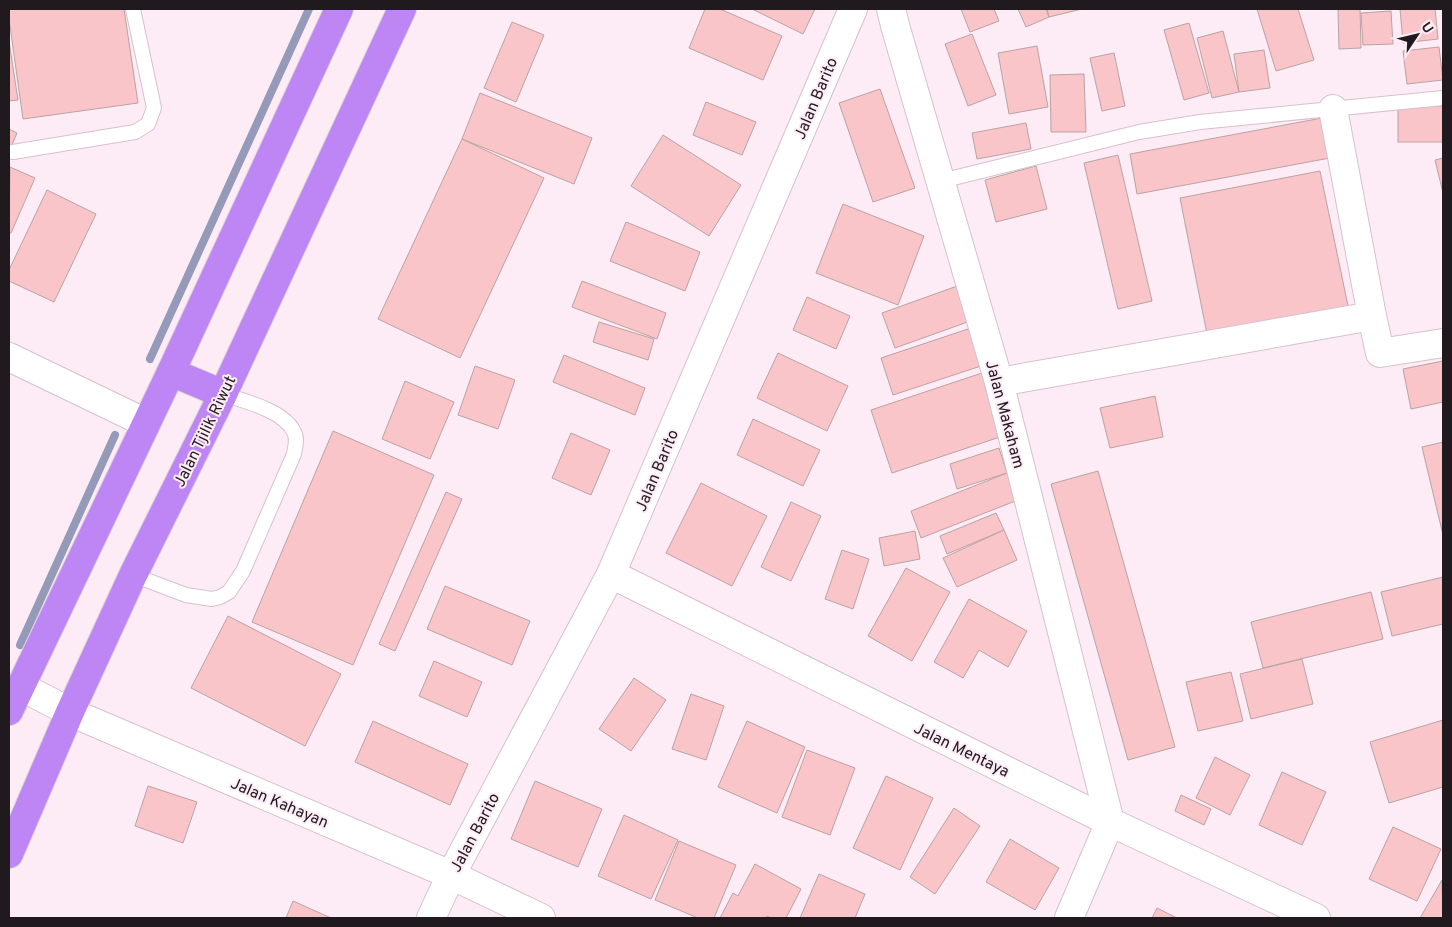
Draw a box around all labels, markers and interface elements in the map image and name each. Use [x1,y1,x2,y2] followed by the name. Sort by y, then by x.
[1392,10,1442,60] north arrow
[1417,19,1436,37] text: U
[791,55,843,143] street label: Jalan Barito
[980,358,1028,471] street label: Jalan Makaham
[170,373,241,491] street label: Jalan Tjilik Riwut
[632,427,684,515] street label: Jalan Barito
[910,719,1012,783] street label: Jalan Mentaya
[227,774,331,834] street label: Jalan Kahayan
[447,790,505,876] street label: Jalan Barito

